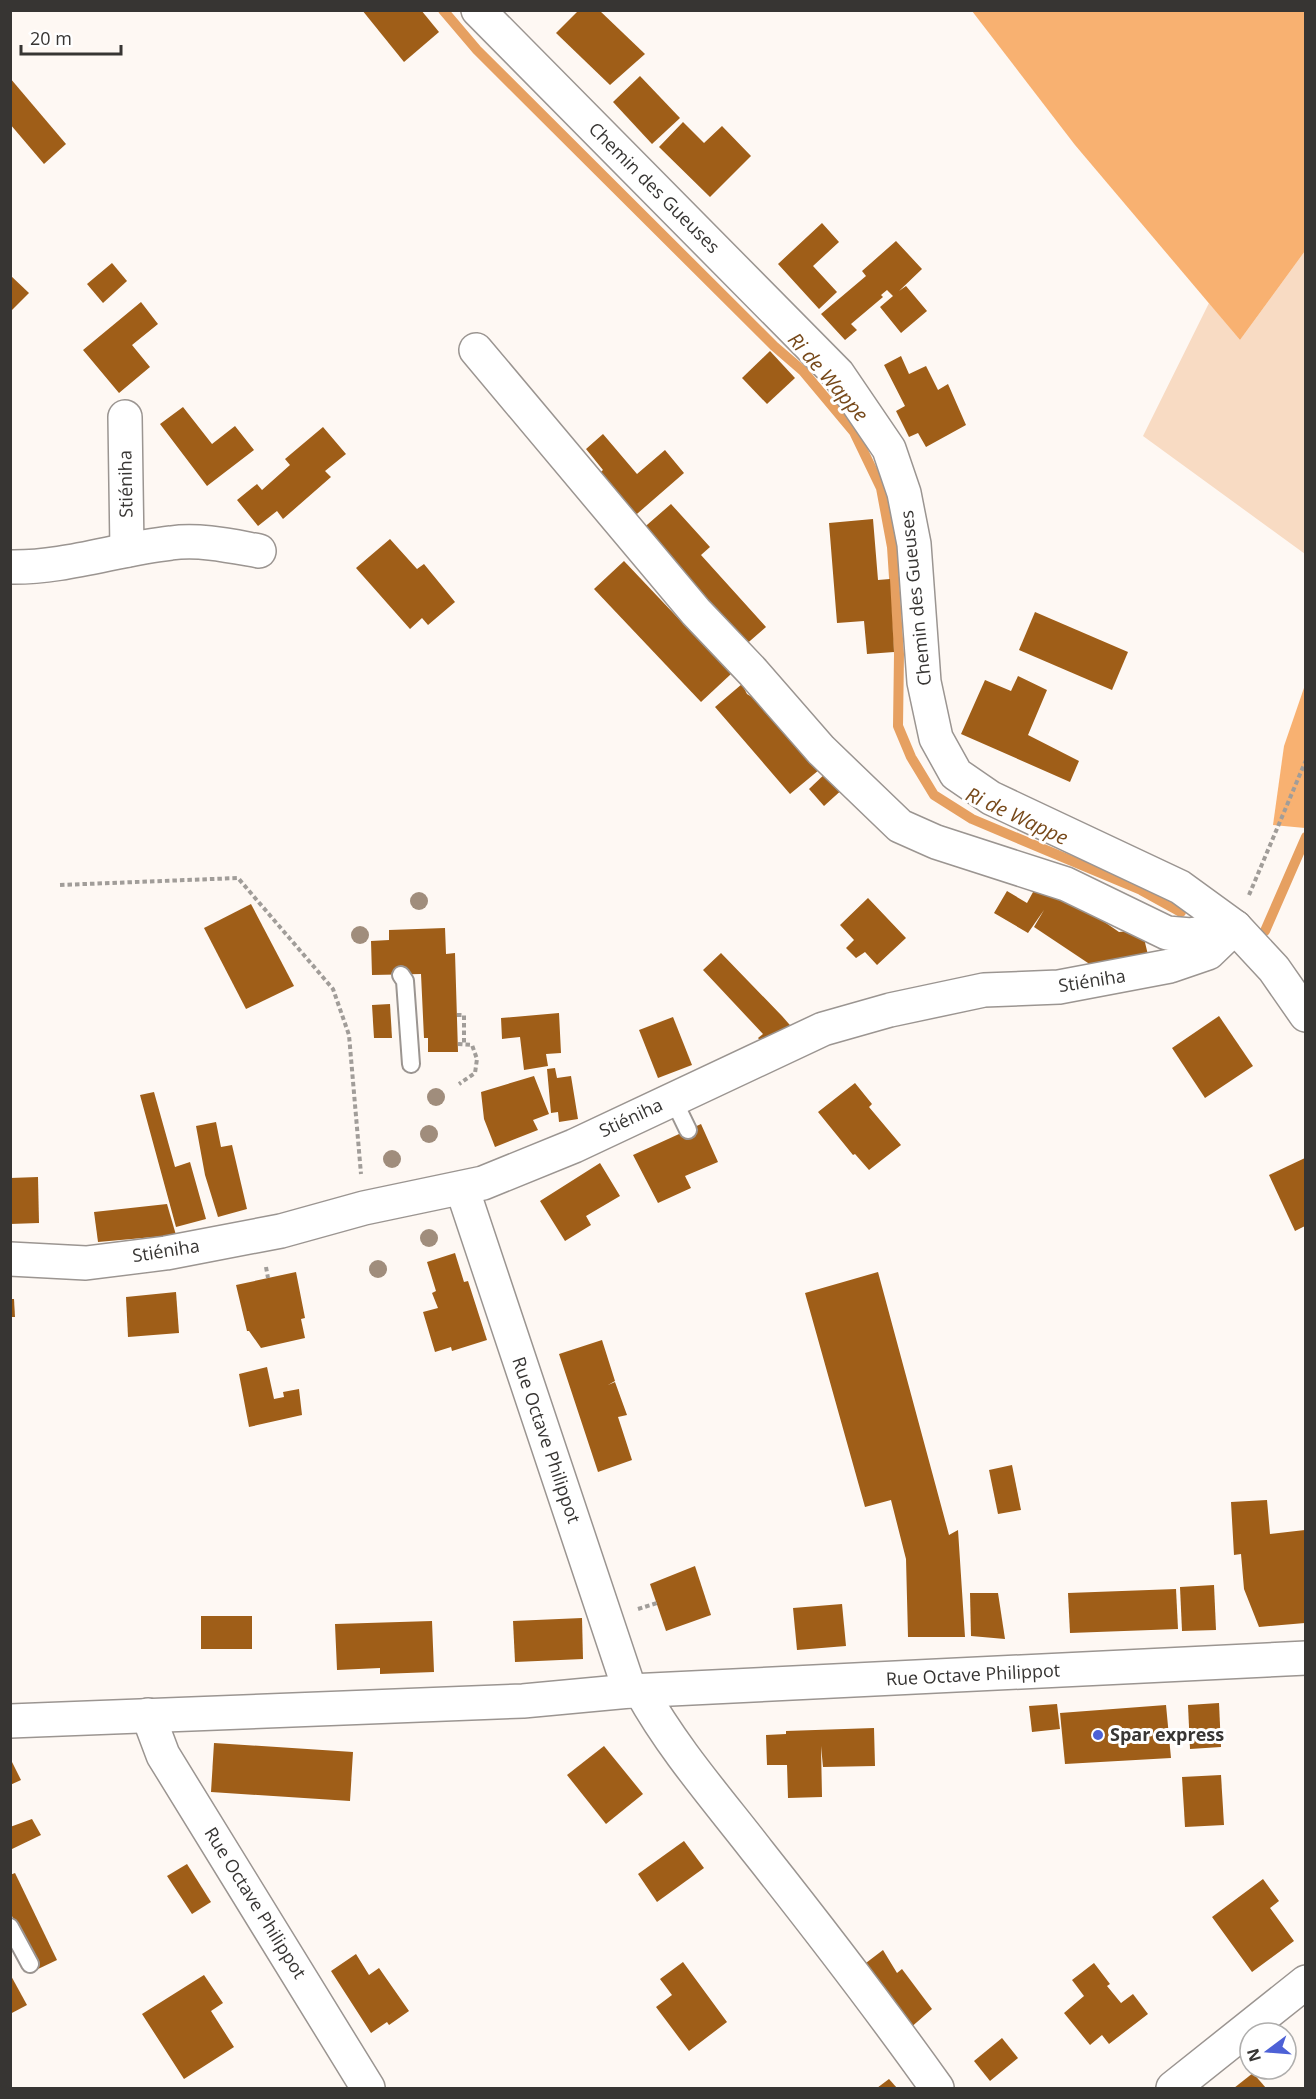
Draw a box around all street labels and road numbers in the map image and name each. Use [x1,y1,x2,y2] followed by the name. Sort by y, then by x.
[584,116,726,258] street label: Chemin des Gueuses
[112,450,138,518] street label: Stiéniha
[894,509,936,687] street label: Chemin des Gueuses
[1057,963,1127,997] street label: Stiéniha
[595,1092,666,1142] street label: Stiéniha
[131,1233,201,1267] street label: Stiéniha
[507,1353,587,1526] street label: Rue Octave Philippot
[885,1657,1061,1691] street label: Rue Octave Philippot
[199,1822,312,1983] street label: Rue Octave Philippot

